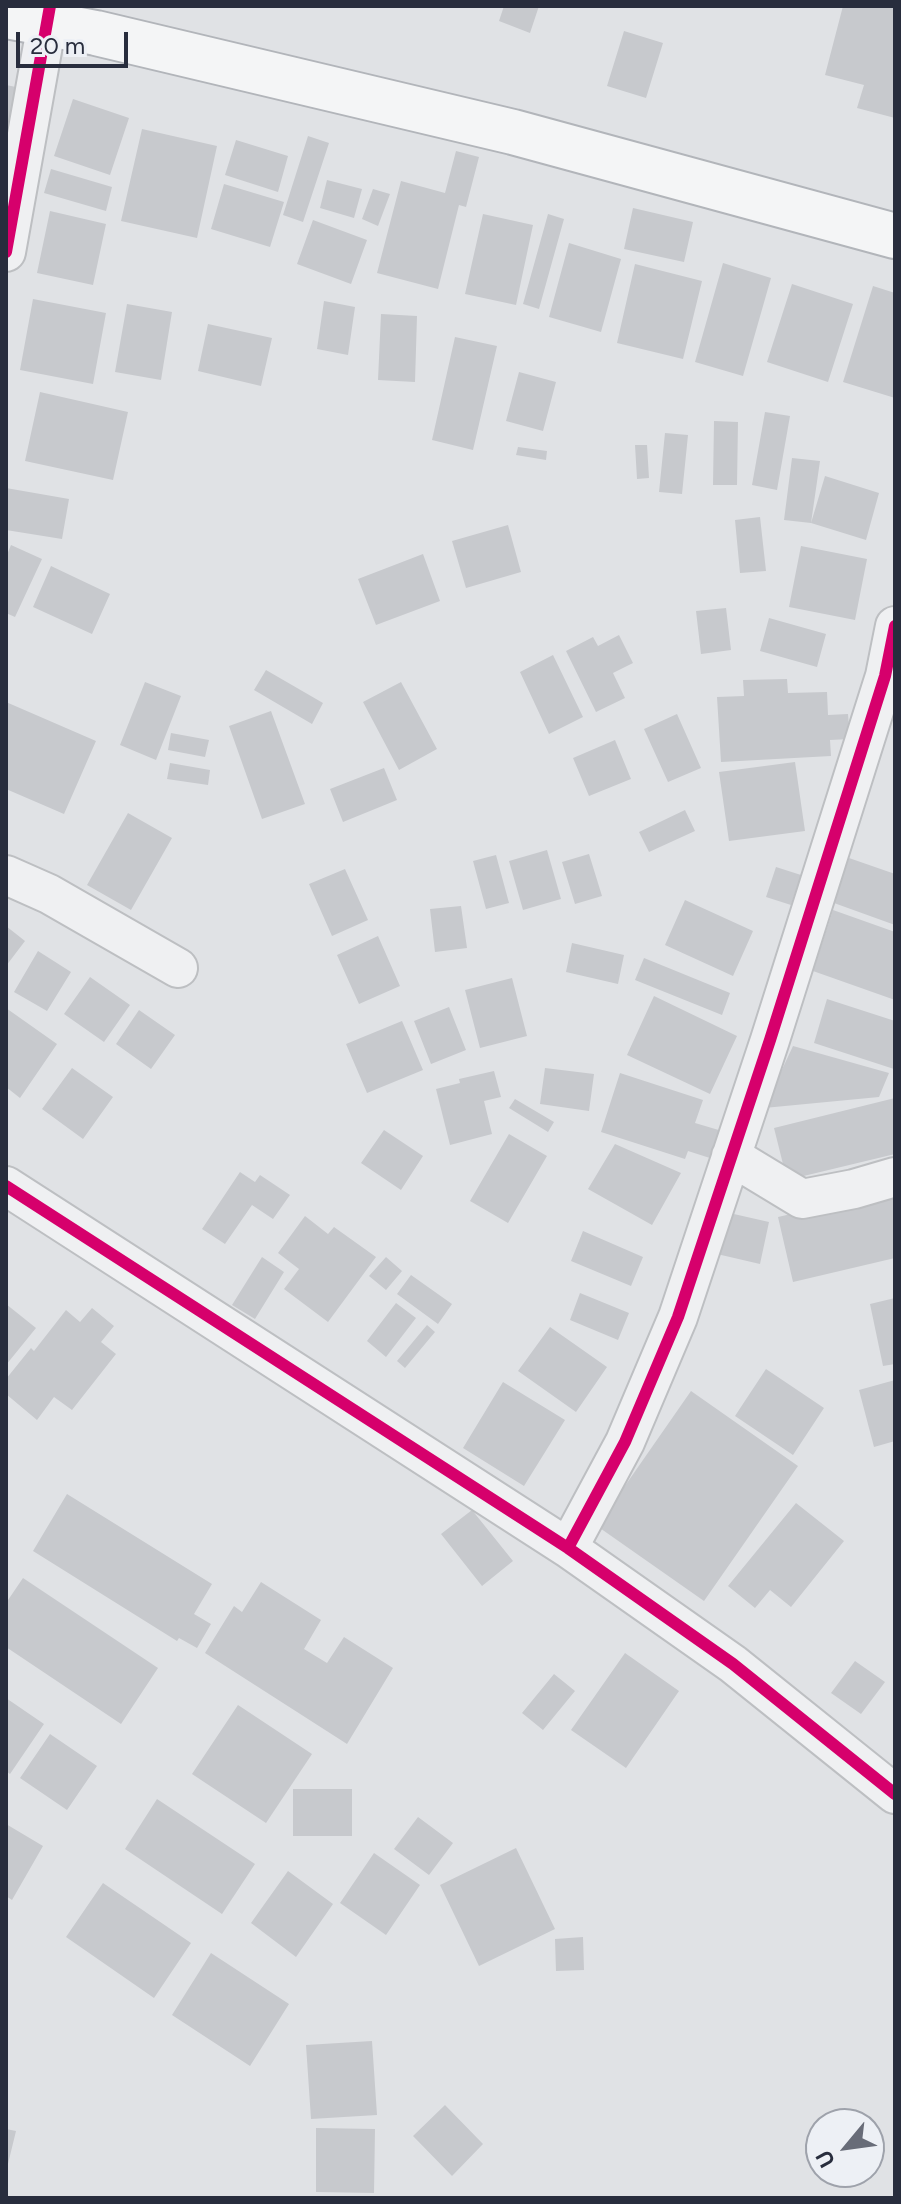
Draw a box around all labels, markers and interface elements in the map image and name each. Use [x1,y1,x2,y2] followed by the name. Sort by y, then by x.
[20,16,132,66] scale bar
[30,31,85,60] text: 20 m
[805,2108,885,2188] north arrow
[810,2146,841,2172] text: U

